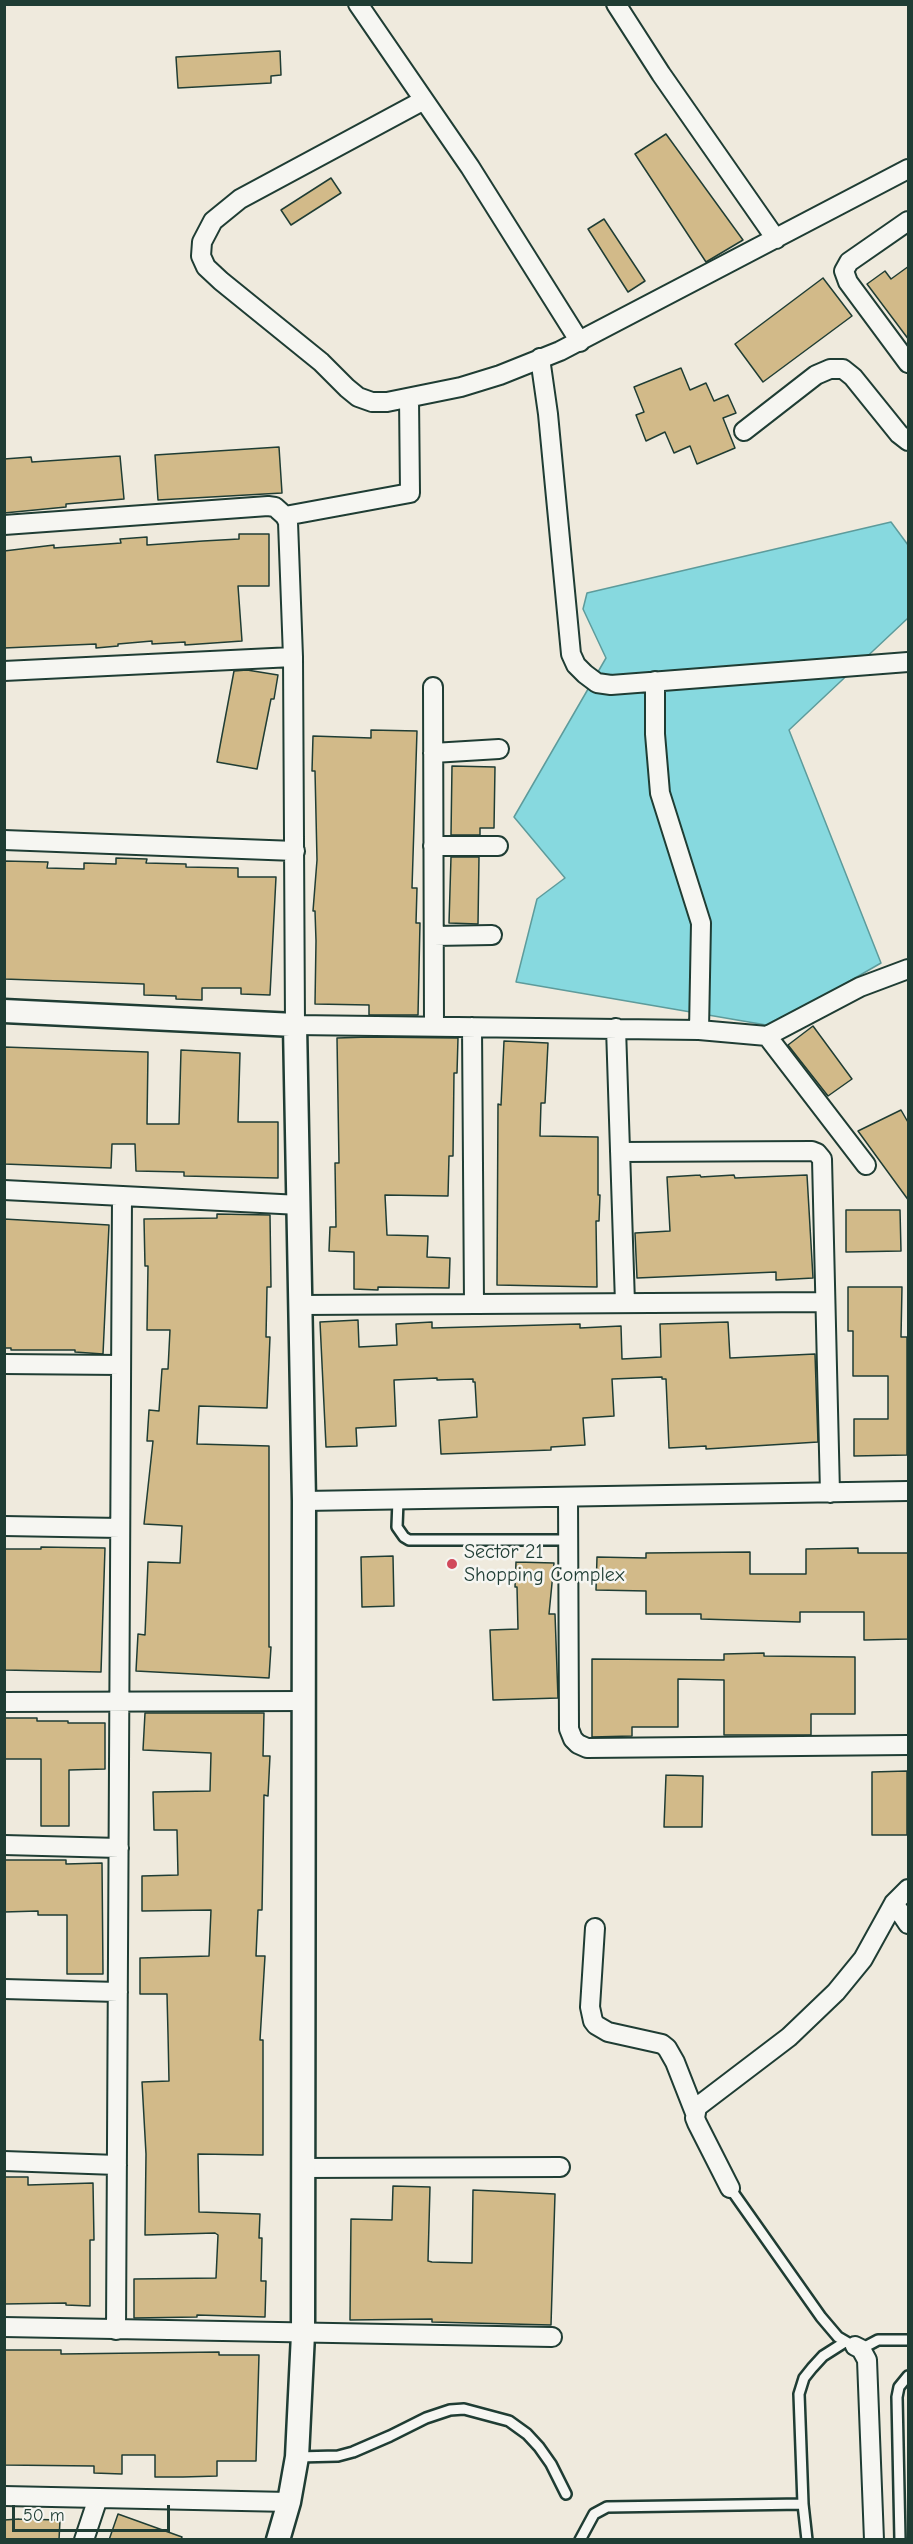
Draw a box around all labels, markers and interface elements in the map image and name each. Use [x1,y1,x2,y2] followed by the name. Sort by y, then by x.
[464,1540,624,1587] place label: Sector 21 Shopping Complex
[445,1557,459,1571] marker: Sector 21 Shopping Complex
[15,2493,172,2531] scale bar
[23,2505,65,2526] text: 50 m

